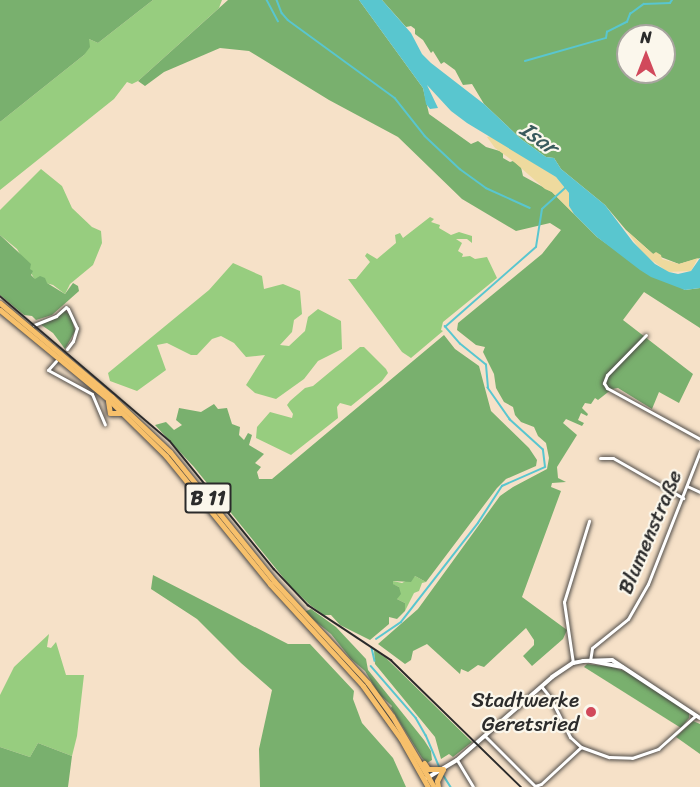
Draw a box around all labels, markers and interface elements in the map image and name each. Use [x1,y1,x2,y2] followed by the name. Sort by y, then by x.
[640,23,652,52] text: N
[616,24,676,84] north arrow
[515,116,563,160] water label: Isar
[613,466,687,598] street label: Blumenstraße
[184,481,232,515] road number: B 11
[471,687,579,737] place label: Stadtwerke Geretsried
[584,705,598,719] marker: Stadtwerke Geretsried

